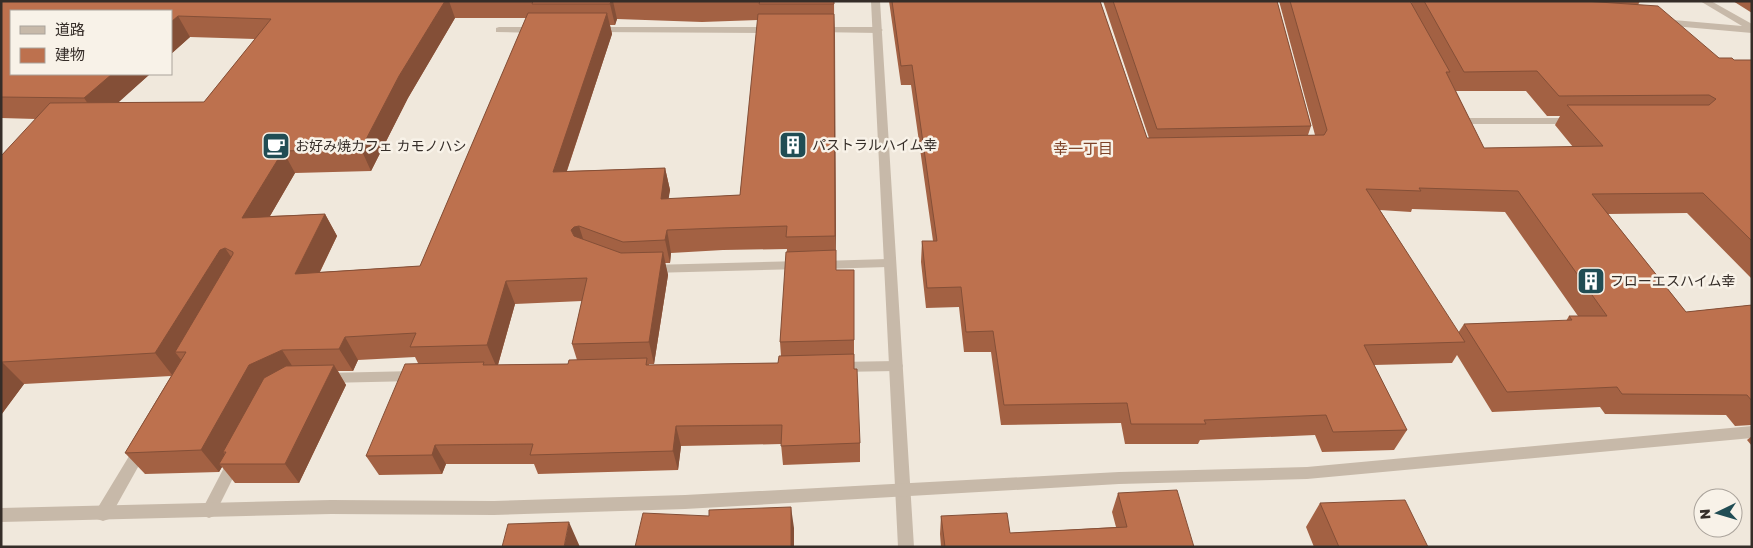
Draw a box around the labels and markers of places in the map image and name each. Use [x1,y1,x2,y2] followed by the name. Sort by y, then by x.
[778,130,808,160] building icon: パストラルハイム幸
[261,131,291,161] cafe icon: お好み焼カフェ カモノハシ
[812,136,937,153] place label: パストラルハイム幸
[295,137,467,154] place label: お好み焼カフェ カモノハシ
[1576,266,1606,296] building icon: フローエスハイム幸
[1610,272,1735,289] place label: フローエスハイム幸

